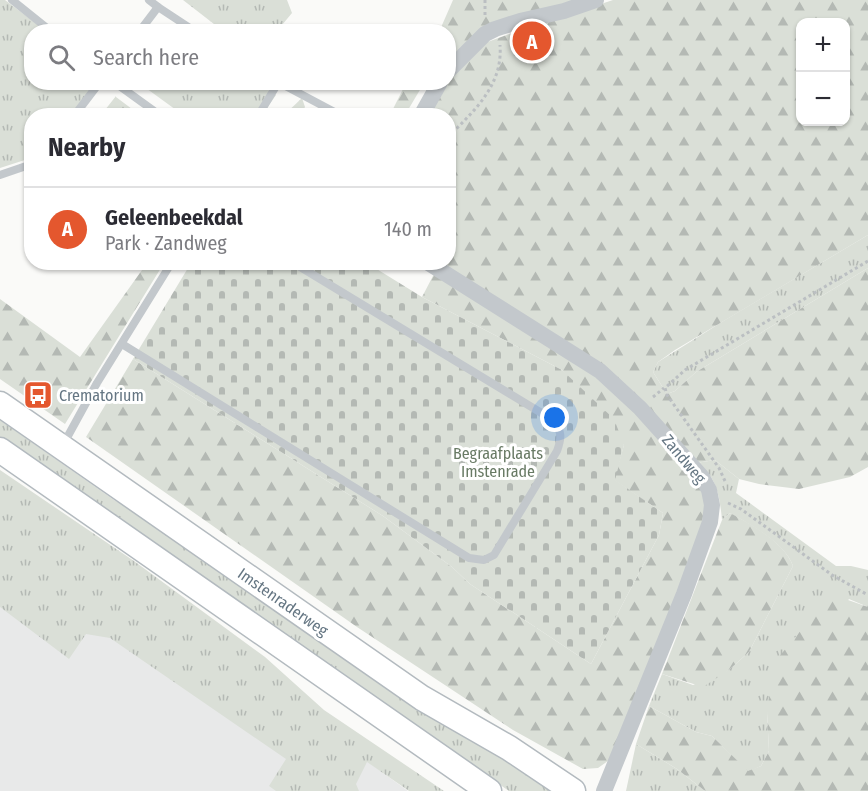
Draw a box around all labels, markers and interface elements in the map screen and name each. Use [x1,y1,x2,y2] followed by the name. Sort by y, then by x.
[512,18,552,63] pin: A
[796,18,850,126] map controls
[796,18,850,72] button: +
[24,24,456,90] search box
[45,41,78,74] icon: search
[93,44,199,71] text: Search here
[796,72,850,126] button: −
[48,132,125,163] text: Nearby
[105,204,243,231] text: Geleenbeekdal
[62,217,73,241] text: A
[384,217,432,241] text: 140 m
[105,231,227,255] text: Park · Zandweg
[22,379,54,411] bus stop icon: Crematorium
[59,386,144,405] place label: Crematorium
[540,403,569,432] your location
[658,431,710,488] street label: Zandweg
[453,444,543,481] park label: Begraafplaats Imstenrade
[234,564,332,640] street label: Imstenraderweg

